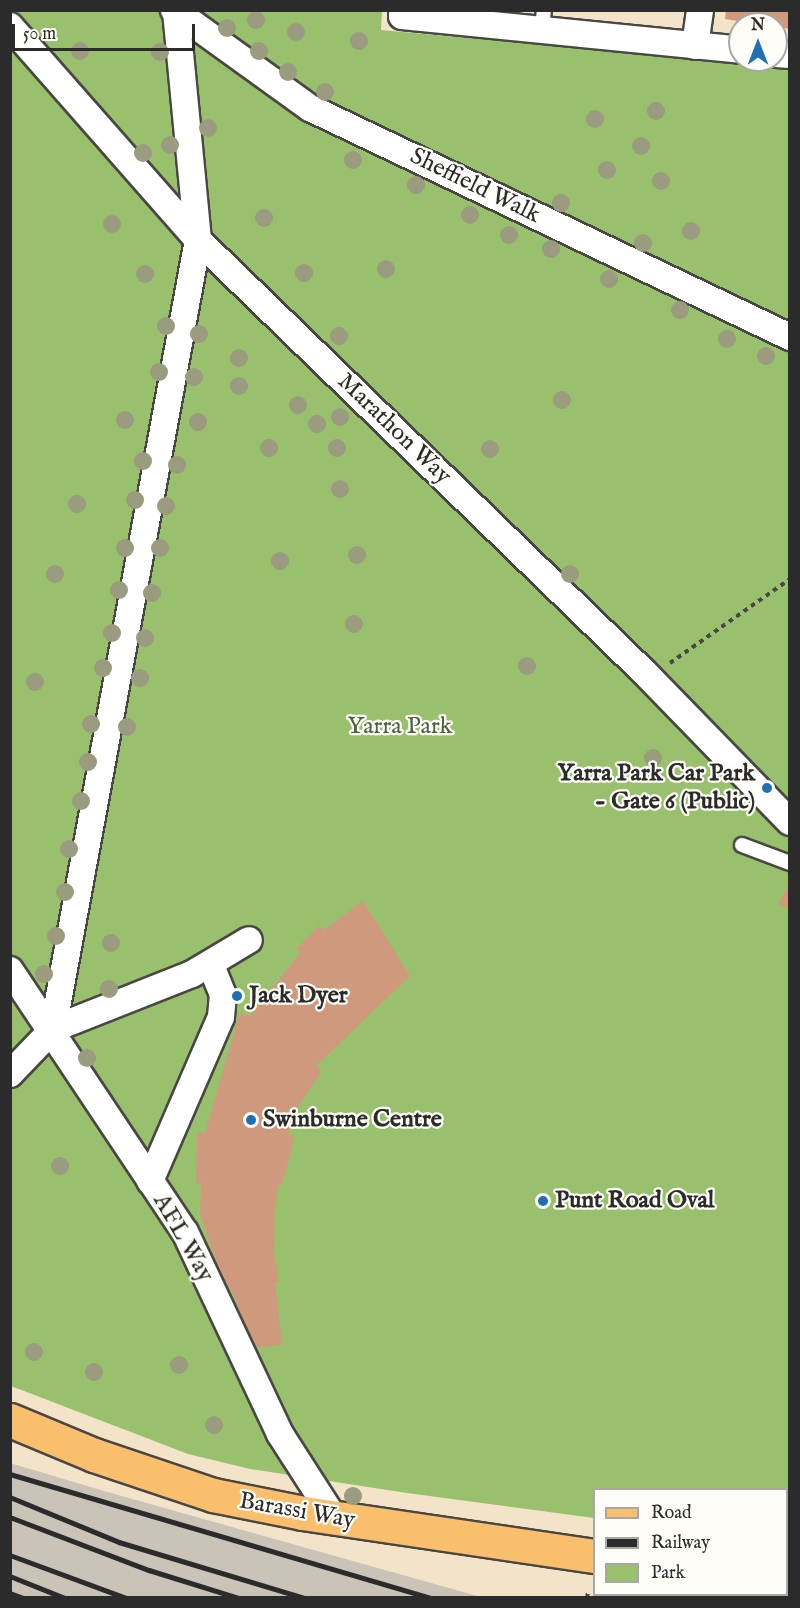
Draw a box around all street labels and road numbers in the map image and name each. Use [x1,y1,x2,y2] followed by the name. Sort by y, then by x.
[405,142,545,230] street label: Sheffield Walk
[331,367,457,491] street label: Marathon Way
[146,1189,220,1287] street label: AFL Way
[237,1487,357,1535] street label: Barassi Way

